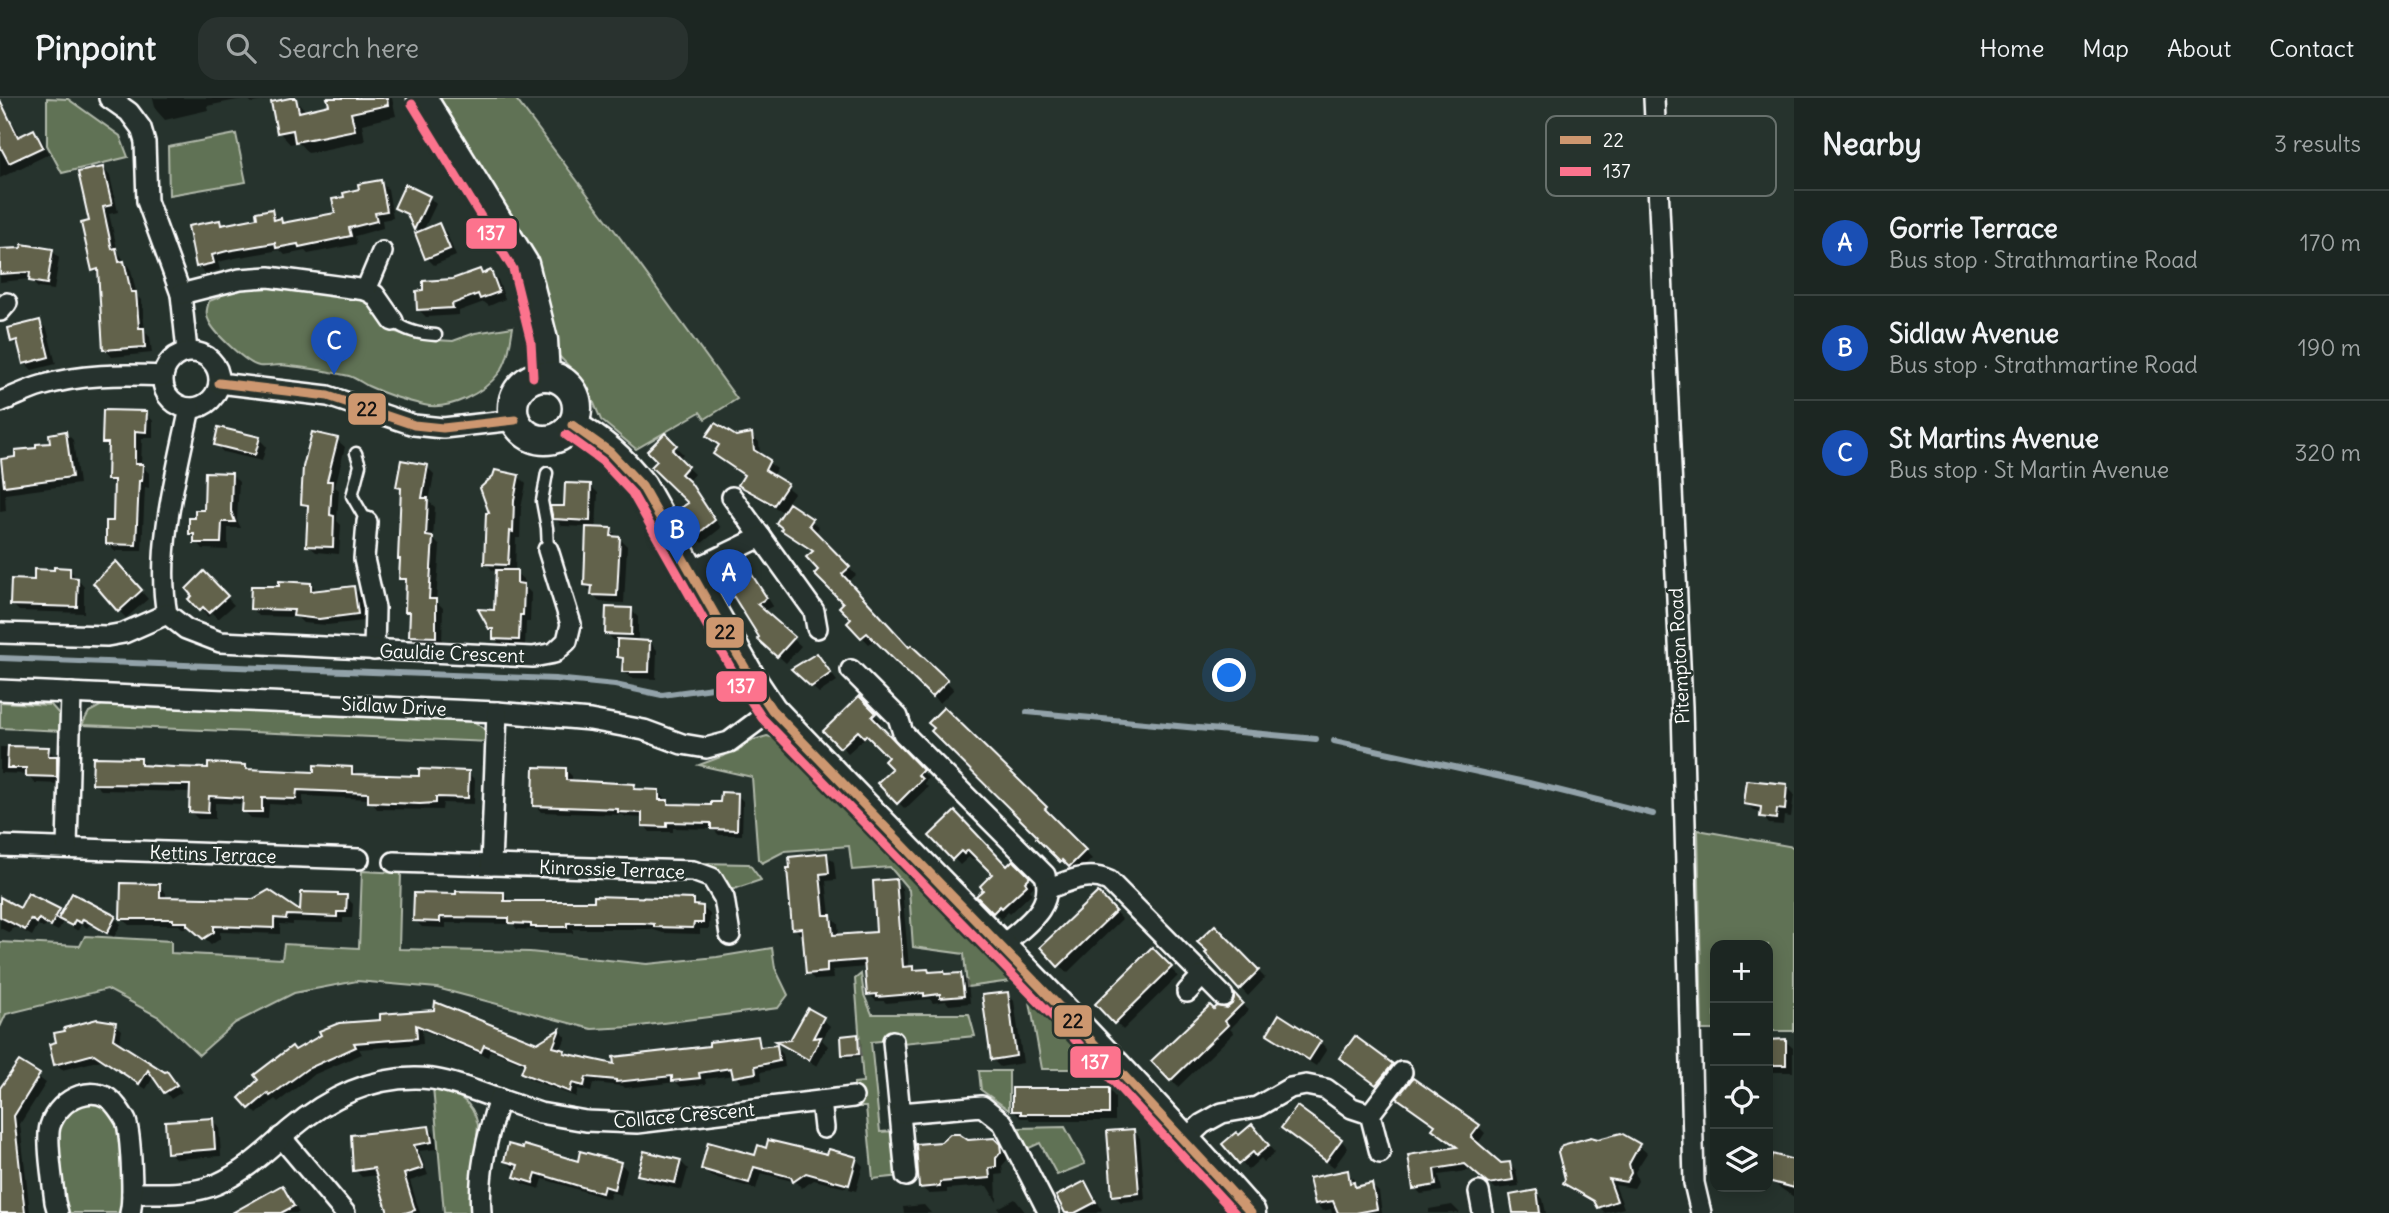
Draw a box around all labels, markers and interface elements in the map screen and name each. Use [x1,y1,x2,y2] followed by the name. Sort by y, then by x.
[198,17,688,80] search box
[35,27,156,69] text: Pinpoint
[222,29,260,67] icon: search
[278,32,419,65] text: Search here
[1980,33,2044,63] text: Home
[2082,33,2129,63] text: Map
[2167,33,2231,63] text: About
[2269,33,2354,63] text: Contact
[1546,116,1776,196] legend
[1822,125,1922,163] text: Nearby
[1603,128,1624,152] text: 22
[2274,129,2361,158] text: 3 results
[1603,159,1631,183] text: 137
[1889,212,2058,245] text: Gorrie Terrace
[465,217,518,250] line badge: 137
[477,221,506,245] text: 137
[1838,228,1852,257] text: A
[2300,228,2361,257] text: 170 m
[1889,245,2198,274] text: Bus stop · Strathmartine Road
[311,317,357,375] pin: C
[1889,317,2059,350] text: Sidlaw Avenue
[1837,333,1853,362] text: B
[2298,333,2361,362] text: 190 m
[1889,350,2198,379] text: Bus stop · Strathmartine Road
[347,392,387,426] line badge: 22
[357,397,377,421] text: 22
[1889,422,2099,455] text: St Martins Avenue
[1837,438,1853,467] text: C
[2295,438,2361,467] text: 320 m
[1889,455,2169,484] text: Bus stop · St Martin Avenue
[654,506,700,564] pin: B
[706,549,752,607] pin: A
[1663,587,1695,725] street label: Pitempton Road
[705,616,745,649] line badge: 22
[715,620,735,644] text: 22
[379,638,525,668] street label: Gauldie Crescent
[1212,658,1246,692] your location
[715,670,768,703] line badge: 137
[727,674,756,698] text: 137
[341,691,447,721] street label: Sidlaw Drive
[149,840,277,868] street label: Kettins Terrace
[539,854,685,884] street label: Kinrossie Terrace
[1710,940,1773,1192] map controls
[1710,940,1773,1003] button: +
[1710,1003,1773,1066] button: −
[1053,1004,1093,1038] line badge: 22
[1063,1009,1083,1033] text: 22
[1069,1045,1122,1079] line badge: 137
[1081,1050,1110,1074] text: 137
[1710,1066,1773,1129] button: locate
[612,1097,756,1133] street label: Collace Crescent
[1710,1129,1773,1192] button: layers

